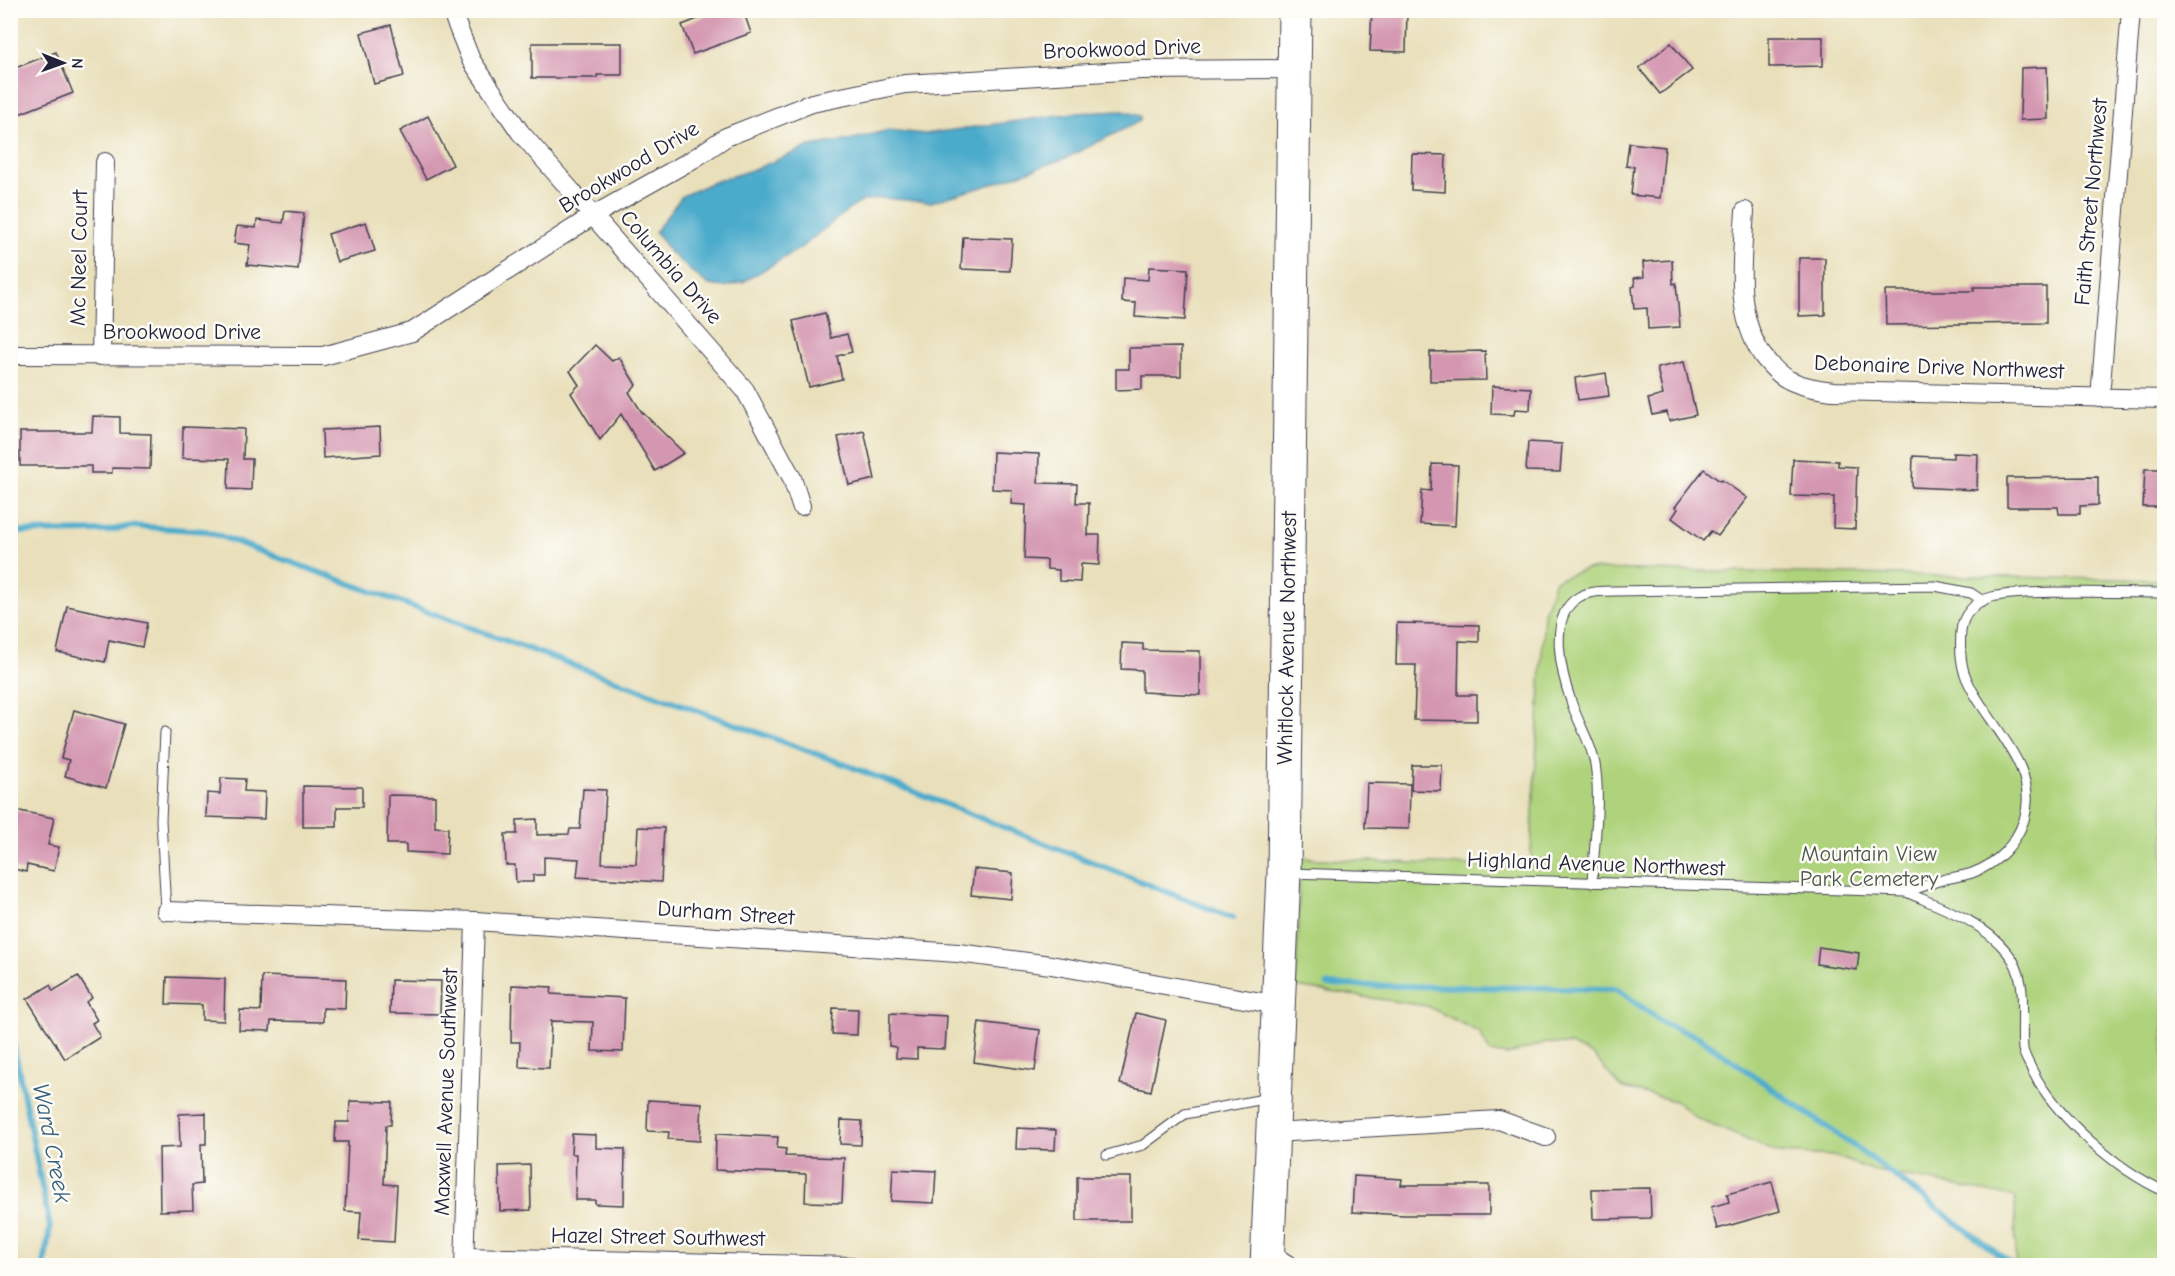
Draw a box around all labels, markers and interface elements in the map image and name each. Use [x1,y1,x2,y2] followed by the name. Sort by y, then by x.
[33,33,93,93] north arrow
[1042,33,1202,65] street label: Brookwood Drive
[68,58,86,69] text: N
[2069,97,2113,307] street label: Faith Street Northwest
[554,115,704,219] street label: Brookwood Drive
[65,189,93,326] street label: Mc Neel Court
[615,205,727,329] street label: Columbia Drive
[103,319,261,345] street label: Brookwood Drive
[1813,350,2065,384] street label: Debonaire Drive Northwest
[1272,510,1302,765] street label: Whitlock Avenue Northwest
[1800,841,1938,892] park label: Mountain View Park Cemetery
[1467,847,1726,882] street label: Highland Avenue Northwest
[656,895,796,931] street label: Durham Street
[429,967,463,1216] street label: Maxwell Avenue Southwest
[27,1081,77,1205] water label: Ward Creek
[551,1222,766,1252] street label: Hazel Street Southwest

